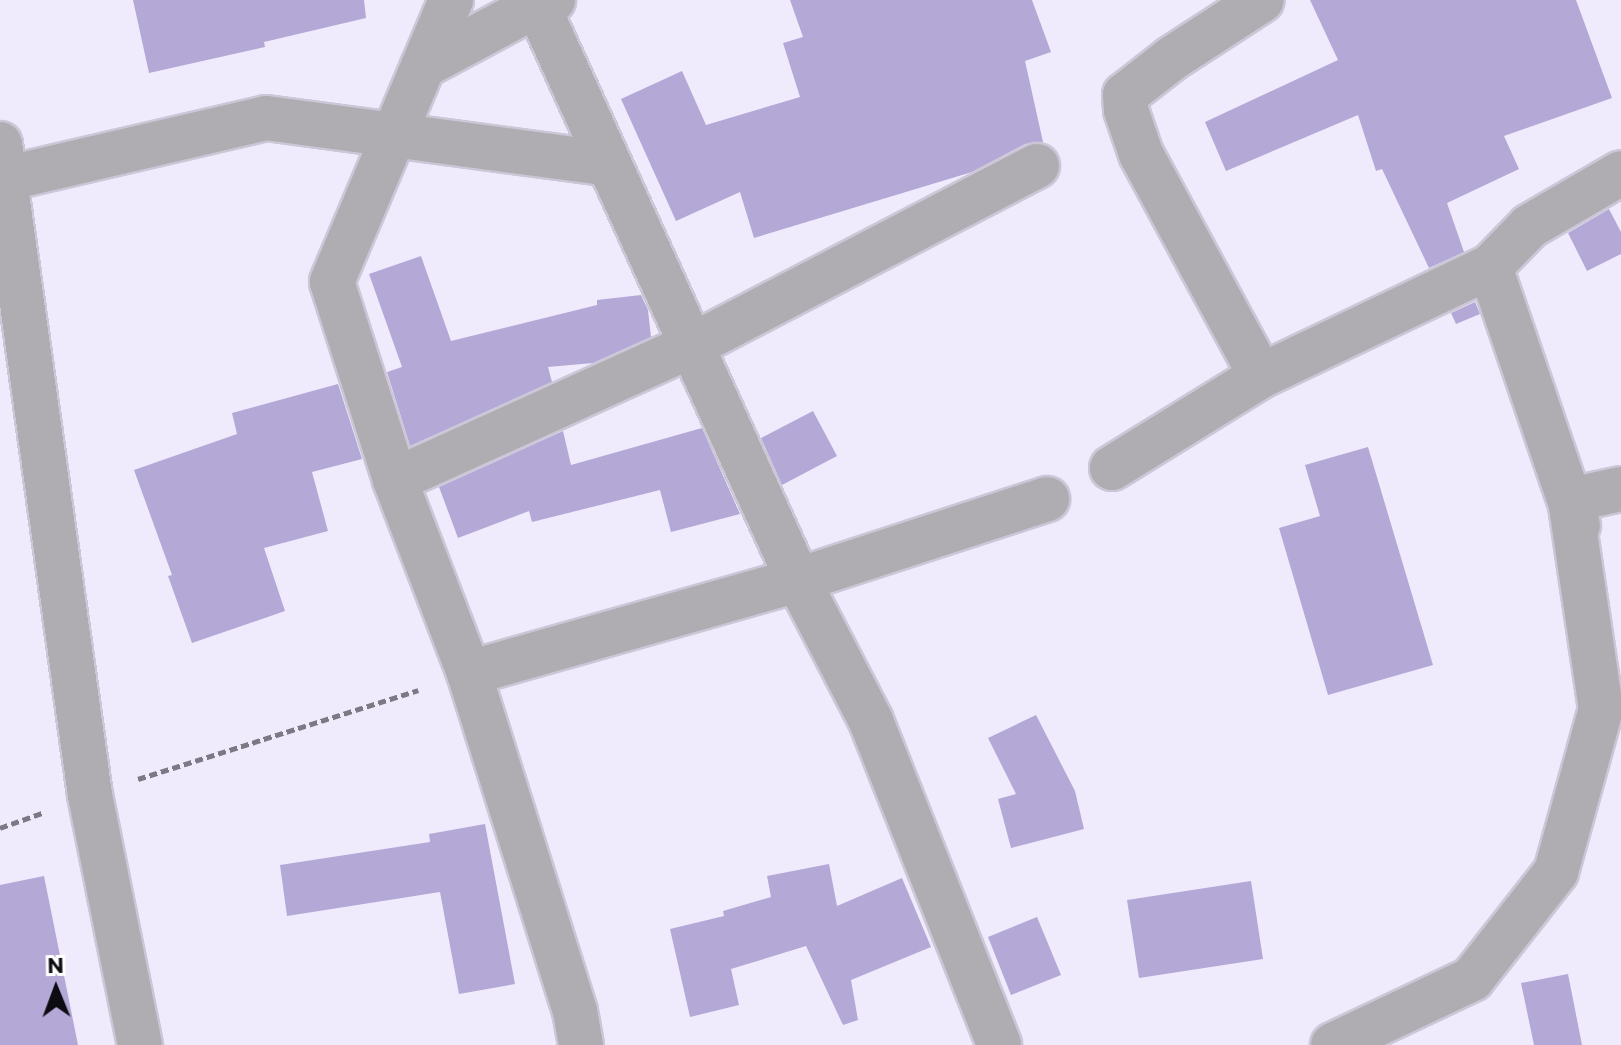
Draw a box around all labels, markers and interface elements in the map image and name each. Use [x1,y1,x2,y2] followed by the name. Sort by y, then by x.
[16,949,96,1029] north arrow
[47,951,64,978] text: N

